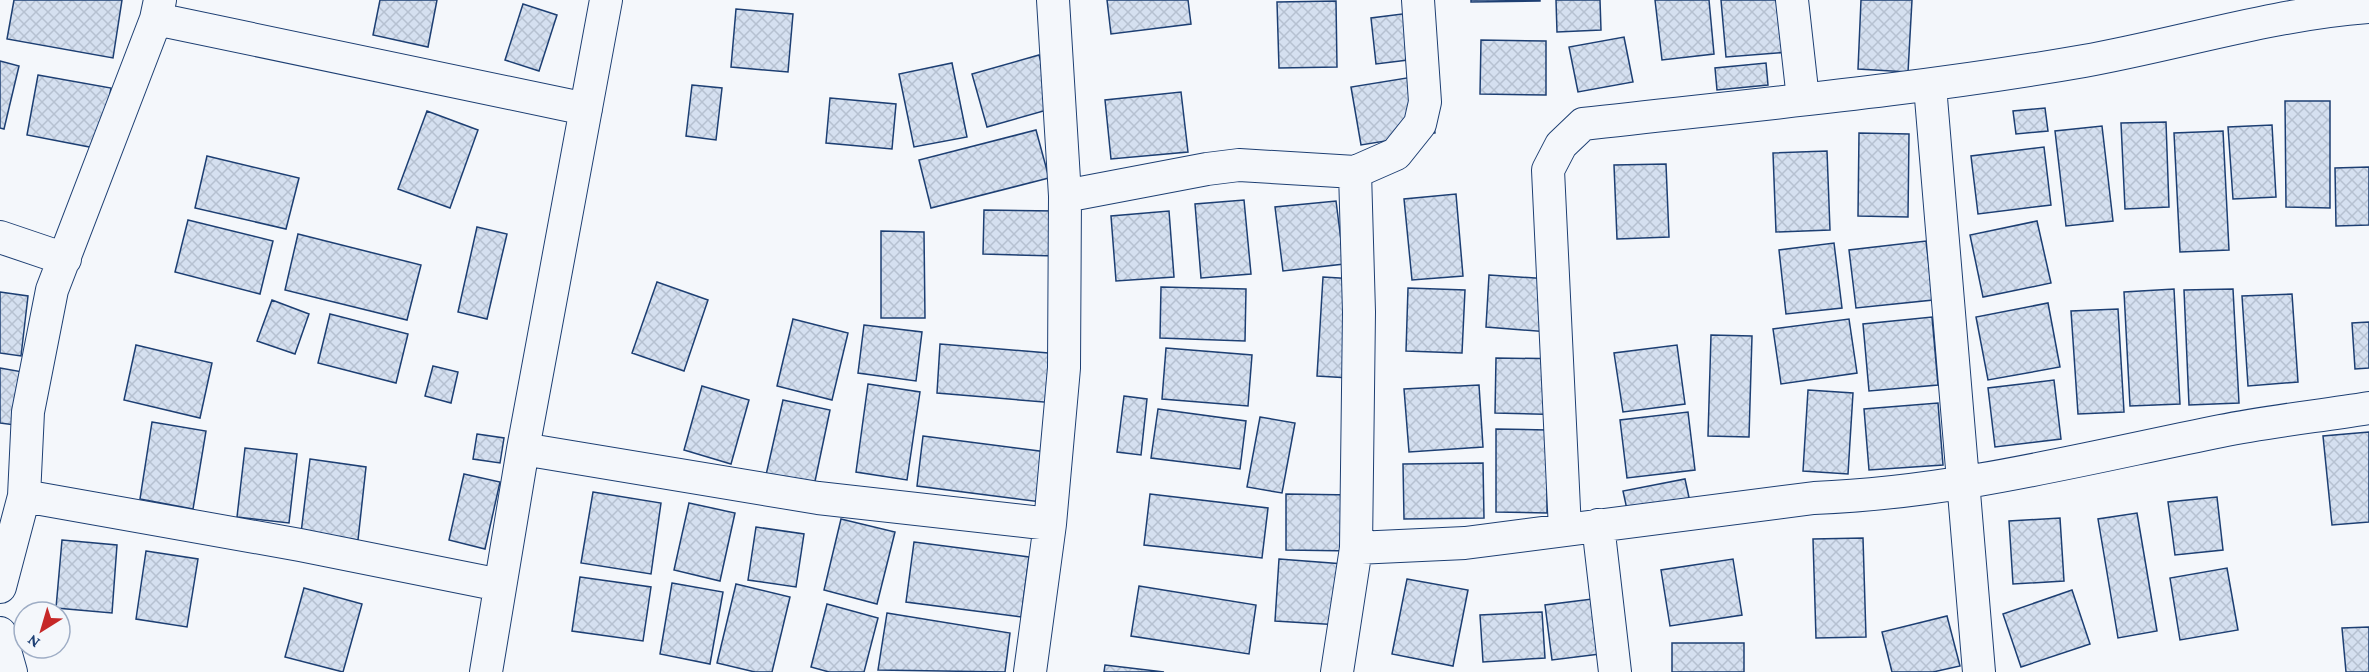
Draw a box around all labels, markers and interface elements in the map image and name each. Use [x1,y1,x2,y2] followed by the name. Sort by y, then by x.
[12,600,72,660] north arrow
[24,631,43,652] text: N

